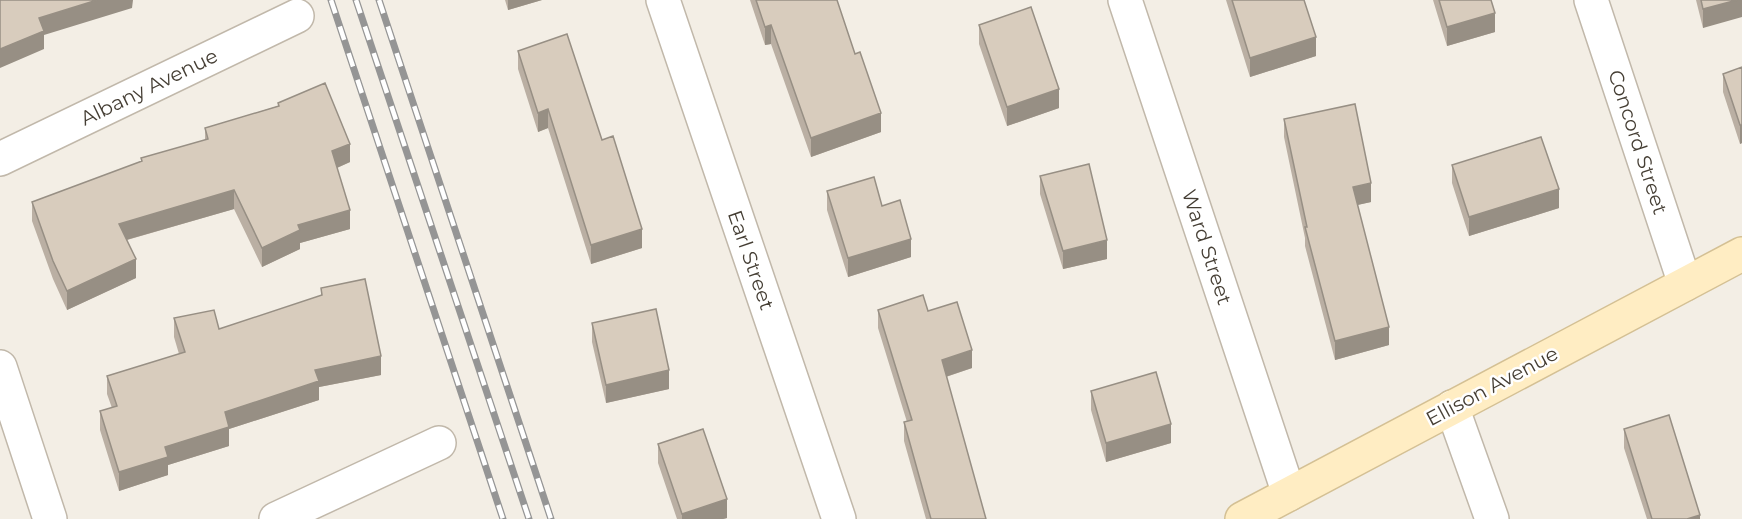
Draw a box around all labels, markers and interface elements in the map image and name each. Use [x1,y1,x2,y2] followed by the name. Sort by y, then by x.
[76,43,222,131] street label: Albany Avenue
[1603,67,1673,217] street label: Concord Street
[1177,186,1237,308] street label: Ward Street
[723,207,779,313] street label: Earl Street
[1422,341,1562,431] street label: Ellison Avenue

